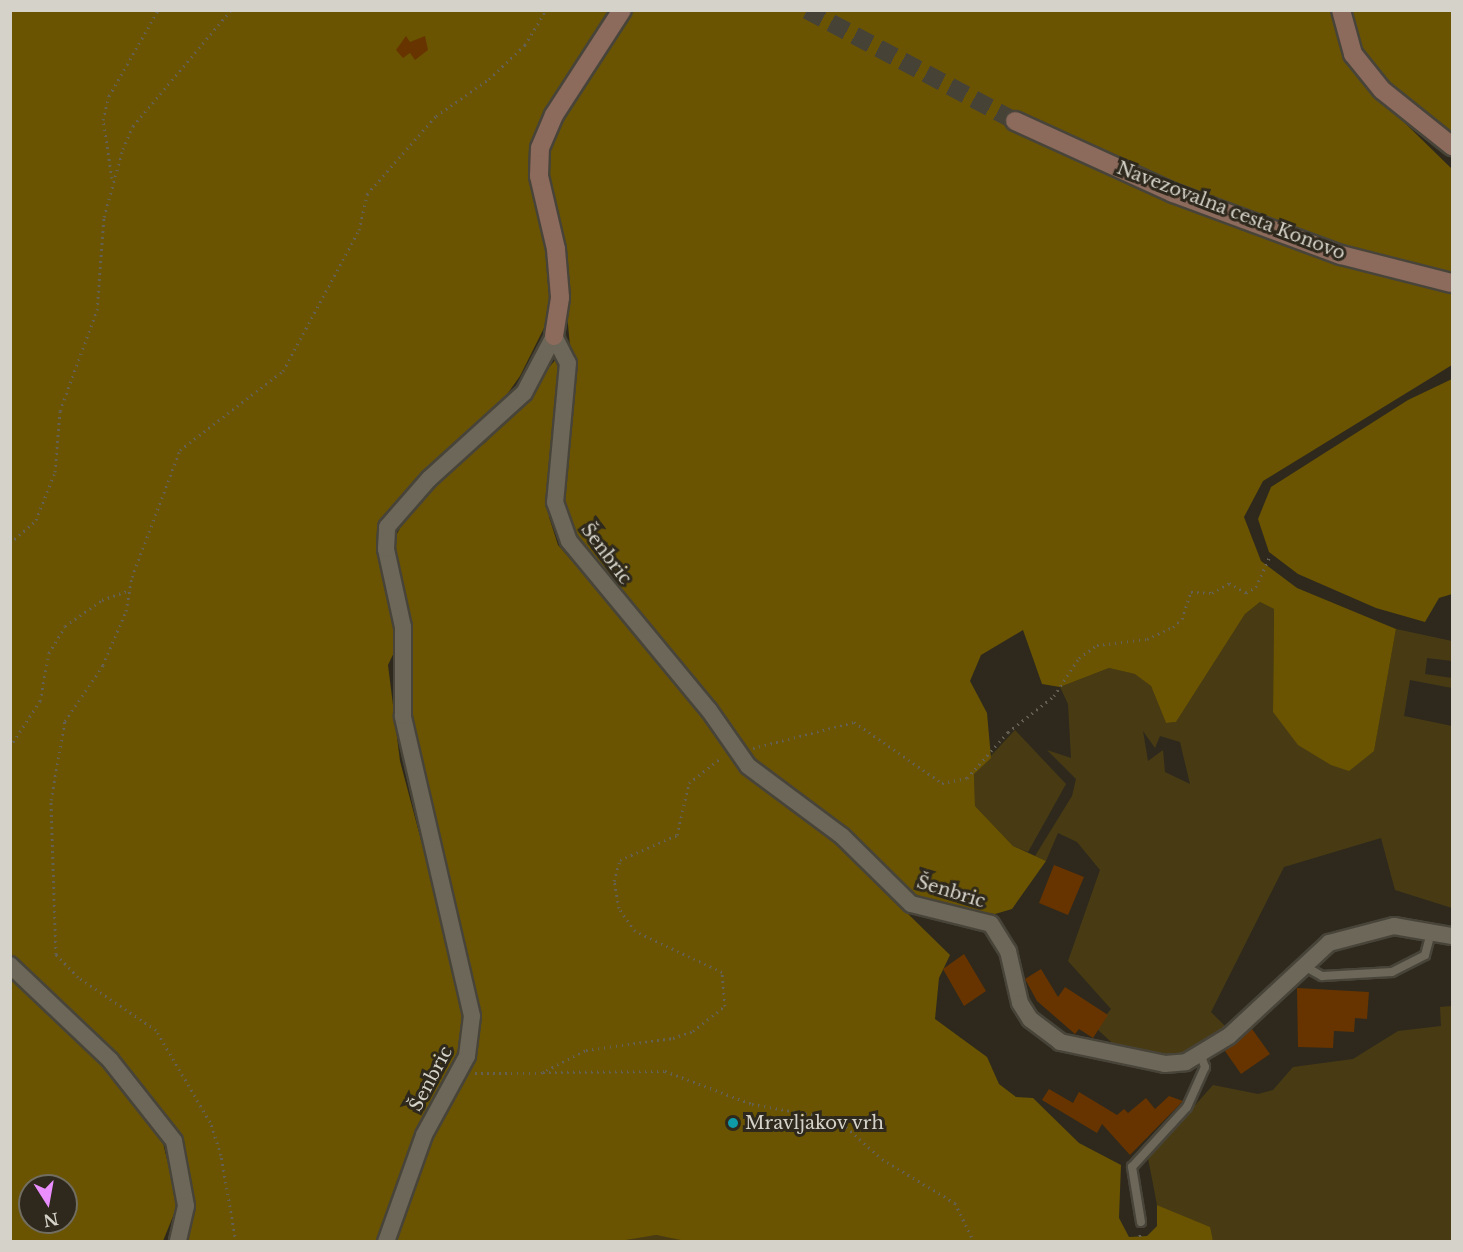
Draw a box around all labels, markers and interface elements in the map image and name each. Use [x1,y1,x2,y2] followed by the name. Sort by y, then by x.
[1114,157,1348,265] street label: Navezovalna cesta Konovo
[576,519,636,589] street label: Šenbric
[914,871,988,913] street label: Šenbric
[405,1043,457,1115] street label: Šenbric
[745,1112,885,1134] place label: Mravljakov vrh
[726,1116,740,1130] marker: Mravljakov vrh
[18,1174,78,1234] north arrow
[42,1208,60,1231] text: N

